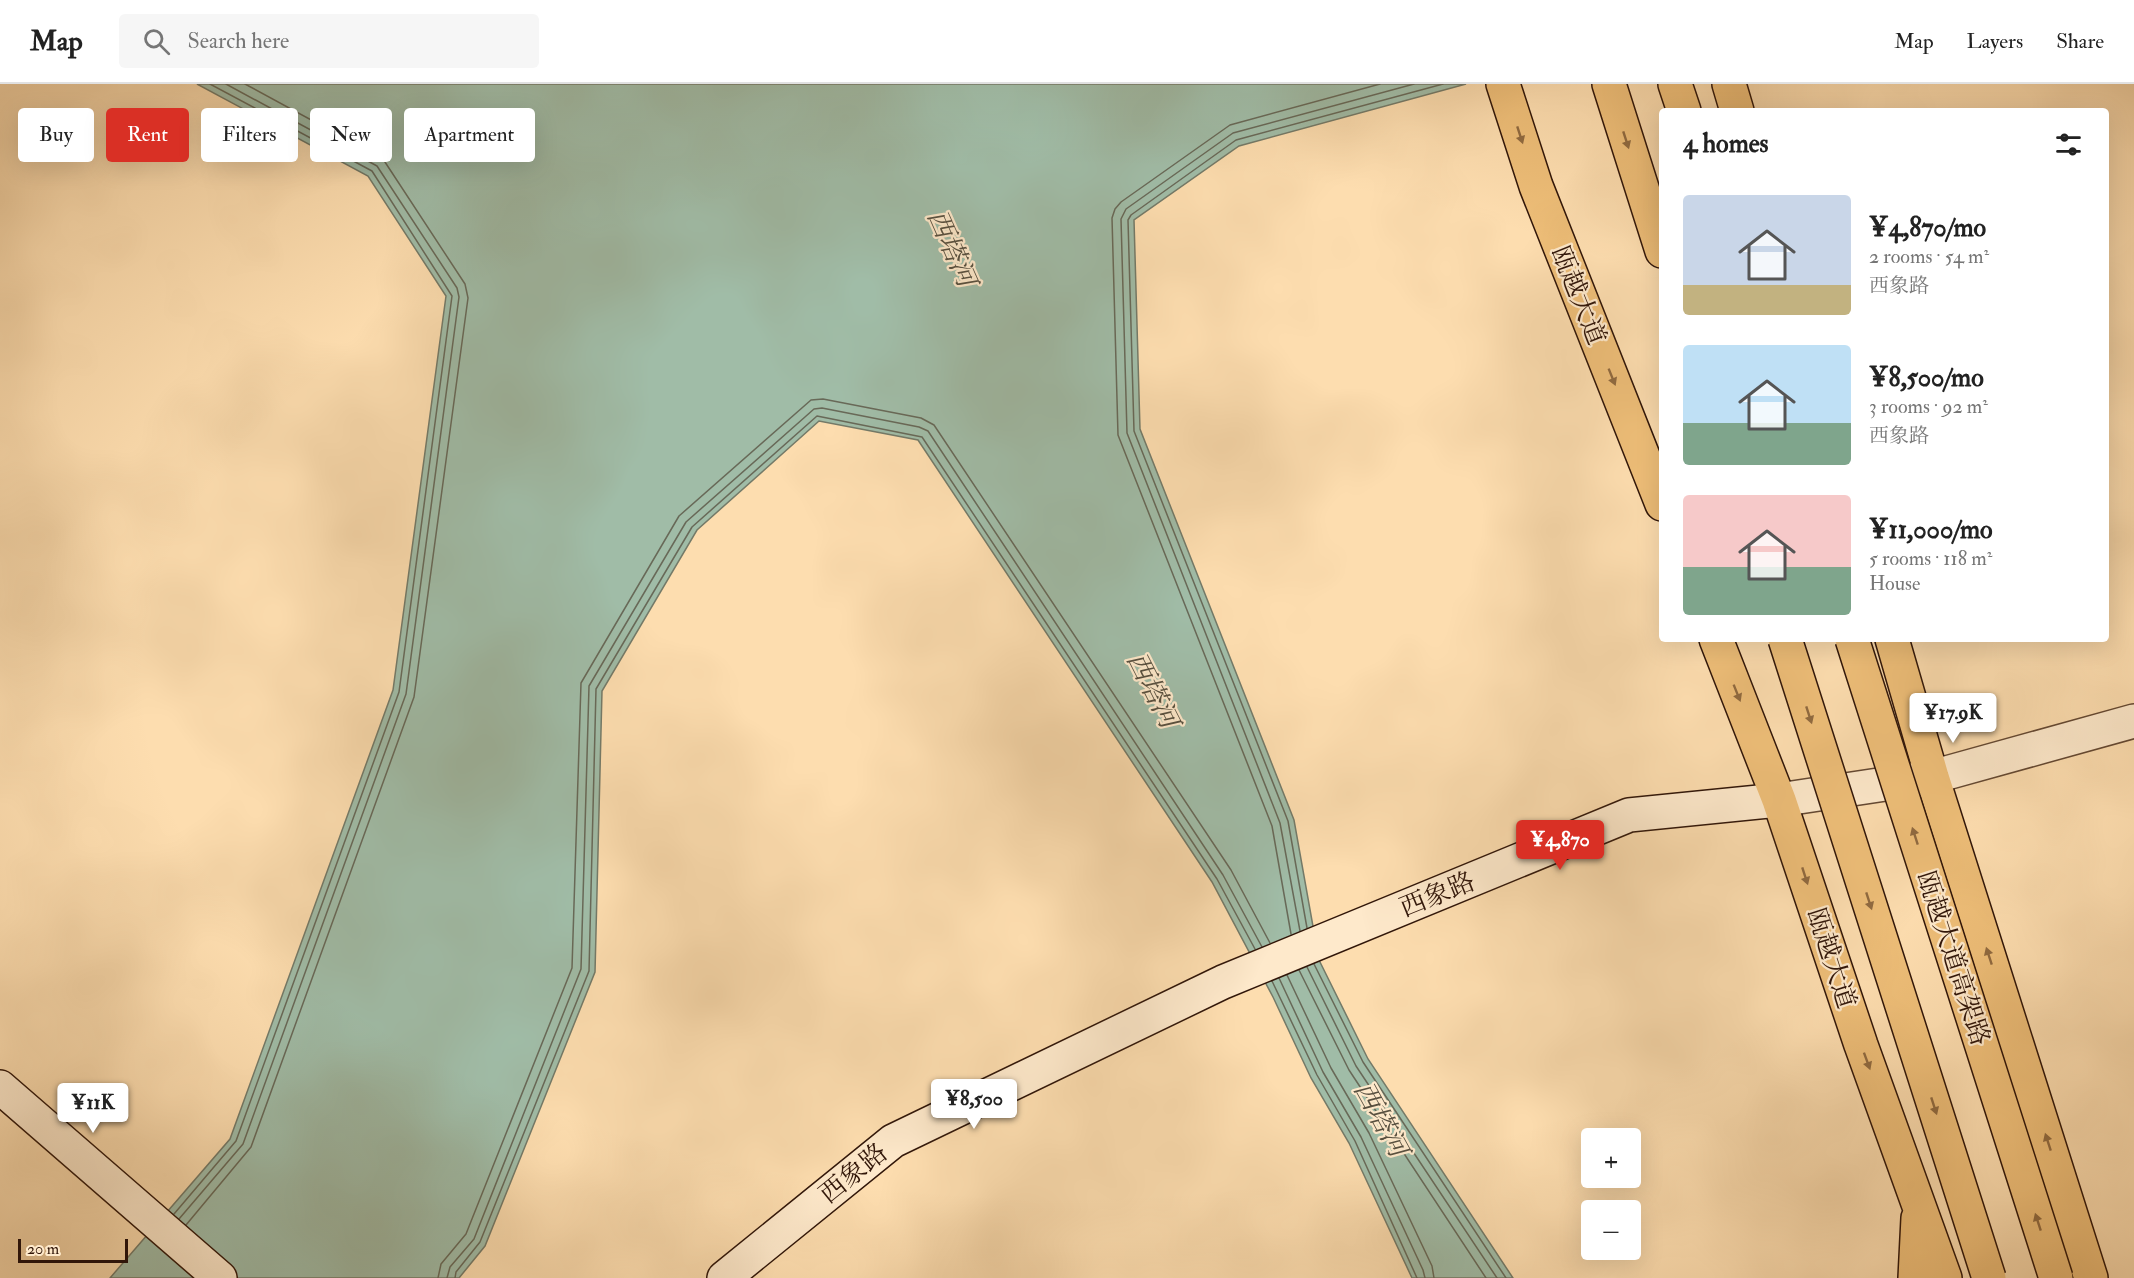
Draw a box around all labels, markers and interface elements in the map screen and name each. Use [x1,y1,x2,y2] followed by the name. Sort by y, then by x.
[119,14,539,68] search box
[30,24,83,59] text: Map
[140,25,173,58] icon: search
[188,27,289,55] text: Search here
[1894,28,1934,55] text: Map
[1967,28,2023,55] text: Layers
[2056,28,2104,55] text: Share
[18,108,94,162] chip: Buy
[106,108,189,162] chip: Rent
[201,108,298,162] chip: Filters
[310,108,392,162] chip: New
[404,108,535,162] chip: Apartment
[1515,126,1525,144] one-way arrow
[1683,128,1769,160] text: 4 homes
[2052,128,2085,161] icon: filters
[1622,131,1632,149] one-way arrow
[920,204,985,296] water label: 西塔河
[1869,212,1986,244] text: ¥4,870/mo
[1731,219,1803,291] icon: home
[1544,241,1612,350] street label: 瓯越大道
[1869,244,1989,269] text: 2 rooms · 54 m²
[1869,273,1929,298] text: 西象路
[1869,362,1984,394] text: ¥8,500/mo
[1608,368,1617,386] one-way arrow
[1731,369,1803,441] icon: home
[1869,394,1988,419] text: 3 rooms · 92 m²
[1869,423,1929,448] text: 西象路
[1869,514,1993,546] text: ¥11,000/mo
[1731,519,1803,591] icon: home
[1869,546,1992,571] text: 5 rooms · 118 m²
[1869,571,1920,596] text: House
[1119,647,1188,738] water label: 西塔河
[1732,685,1742,703] one-way arrow
[1904,693,2002,744] pin: ¥17.9K
[1923,700,1983,725] text: ¥17.9K
[1805,706,1815,724] one-way arrow
[1511,820,1609,871] pin: ¥4,870
[1530,827,1590,852] text: ¥4,870
[1910,827,1919,845] one-way arrow
[1395,865,1480,924] street label: 西象路
[1800,867,1810,885] one-way arrow
[1910,867,1996,1050] street label: 瓯越大道高架路
[1864,892,1874,910] one-way arrow
[1800,904,1862,1013] street label: 瓯越大道
[1984,947,1993,965] one-way arrow
[1862,1052,1872,1070] one-way arrow
[1346,1076,1417,1167] water label: 西塔河
[925,1079,1023,1130] pin: ¥8,500
[57,1083,129,1134] pin: ¥11K
[945,1086,1003,1111] text: ¥8,500
[71,1090,115,1115] text: ¥11K
[1930,1097,1939,1115] one-way arrow
[1581,1128,1641,1260] map controls
[1581,1128,1641,1188] button: +
[2043,1133,2052,1151] one-way arrow
[813,1137,894,1211] street label: 西象路
[1581,1200,1641,1260] button: −
[2033,1213,2042,1231] one-way arrow
[18,1236,128,1264] scale bar
[27,1239,59,1259] text: 20 m

